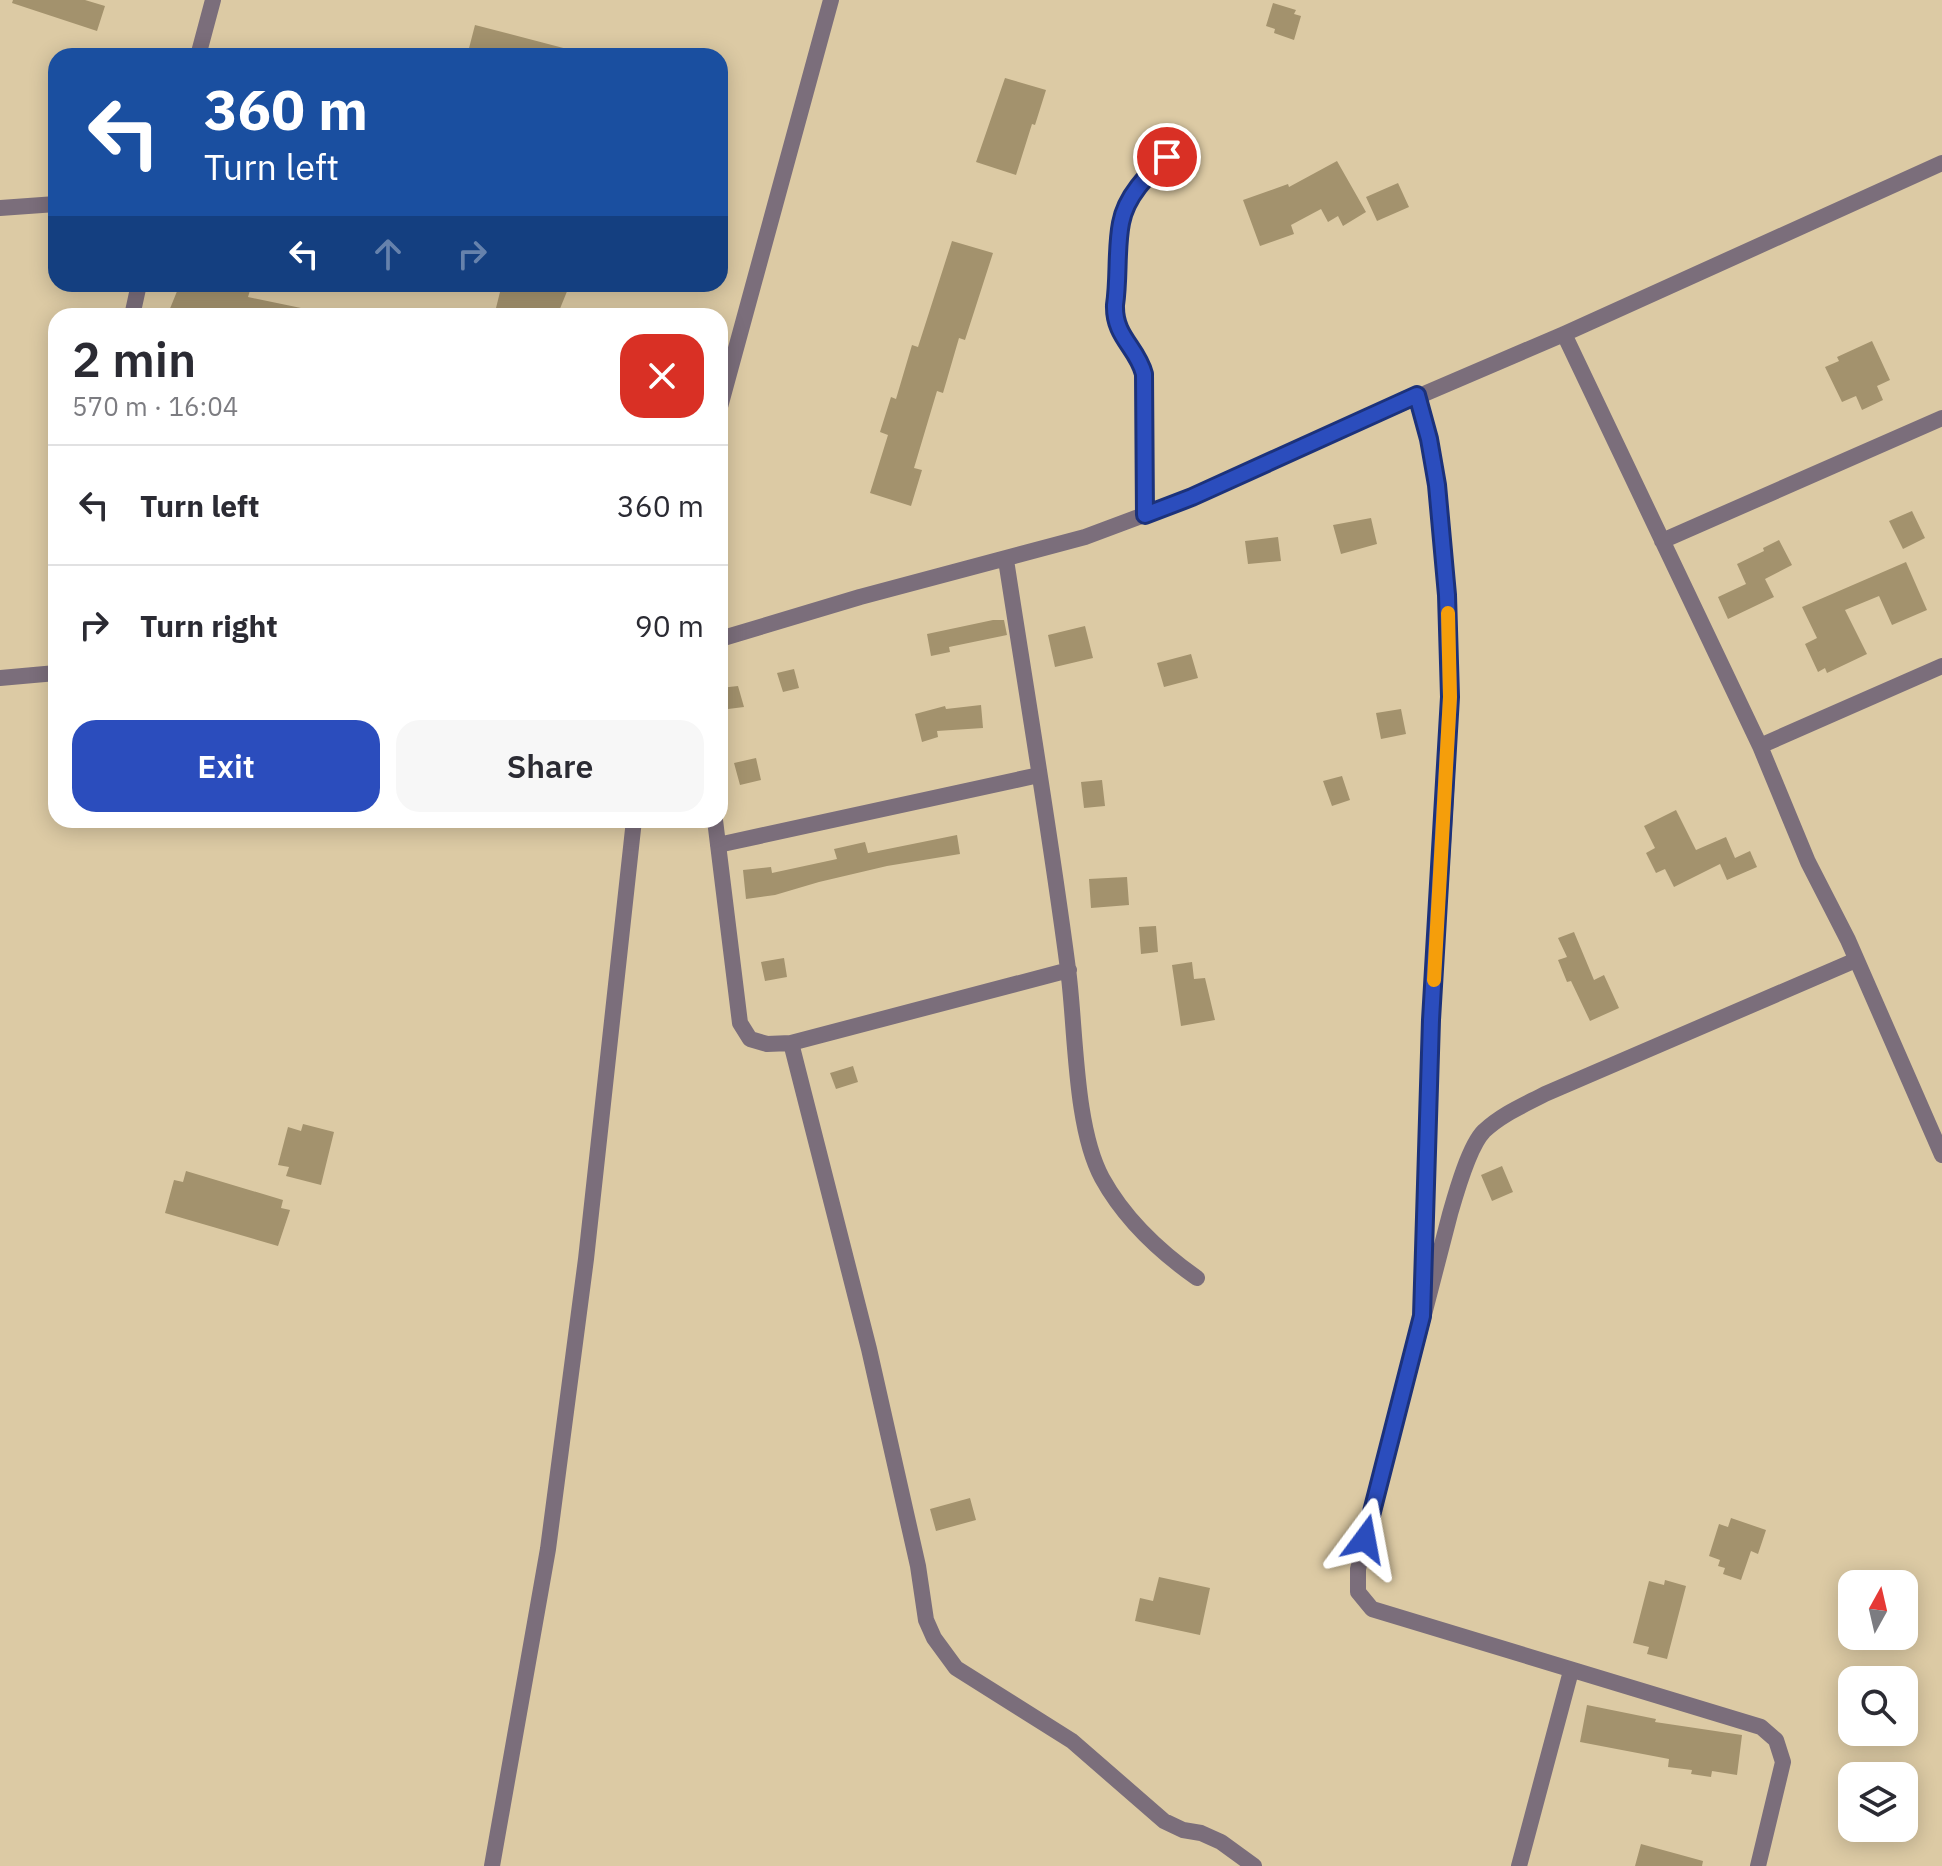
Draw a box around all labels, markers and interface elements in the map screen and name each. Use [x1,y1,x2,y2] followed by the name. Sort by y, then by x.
[204,73,368,145] text: 360 m
[72,80,176,184] icon: left
[1133,123,1201,191] pin
[1145,135,1189,179] icon: arrive
[204,143,339,190] text: Turn left
[282,232,326,276] icon: left
[366,232,410,276] icon: ahead
[450,232,494,276] icon: right
[72,328,196,390] text: 2 min
[620,334,704,418] button: close
[72,389,238,423] text: 570 m · 16:04
[72,483,116,527] icon: left
[140,486,259,525] text: Turn left
[617,486,704,525] text: 360 m
[72,603,116,647] icon: right
[140,606,278,645] text: Turn right
[635,606,704,645] text: 90 m
[72,720,380,812] button: Exit
[396,720,704,812] button: Share
[1323,1497,1407,1581] position arrow
[1838,1570,1918,1650] north arrow
[1838,1570,1918,1842] map controls
[1838,1666,1918,1746] button: search
[1838,1762,1918,1842] button: layers

